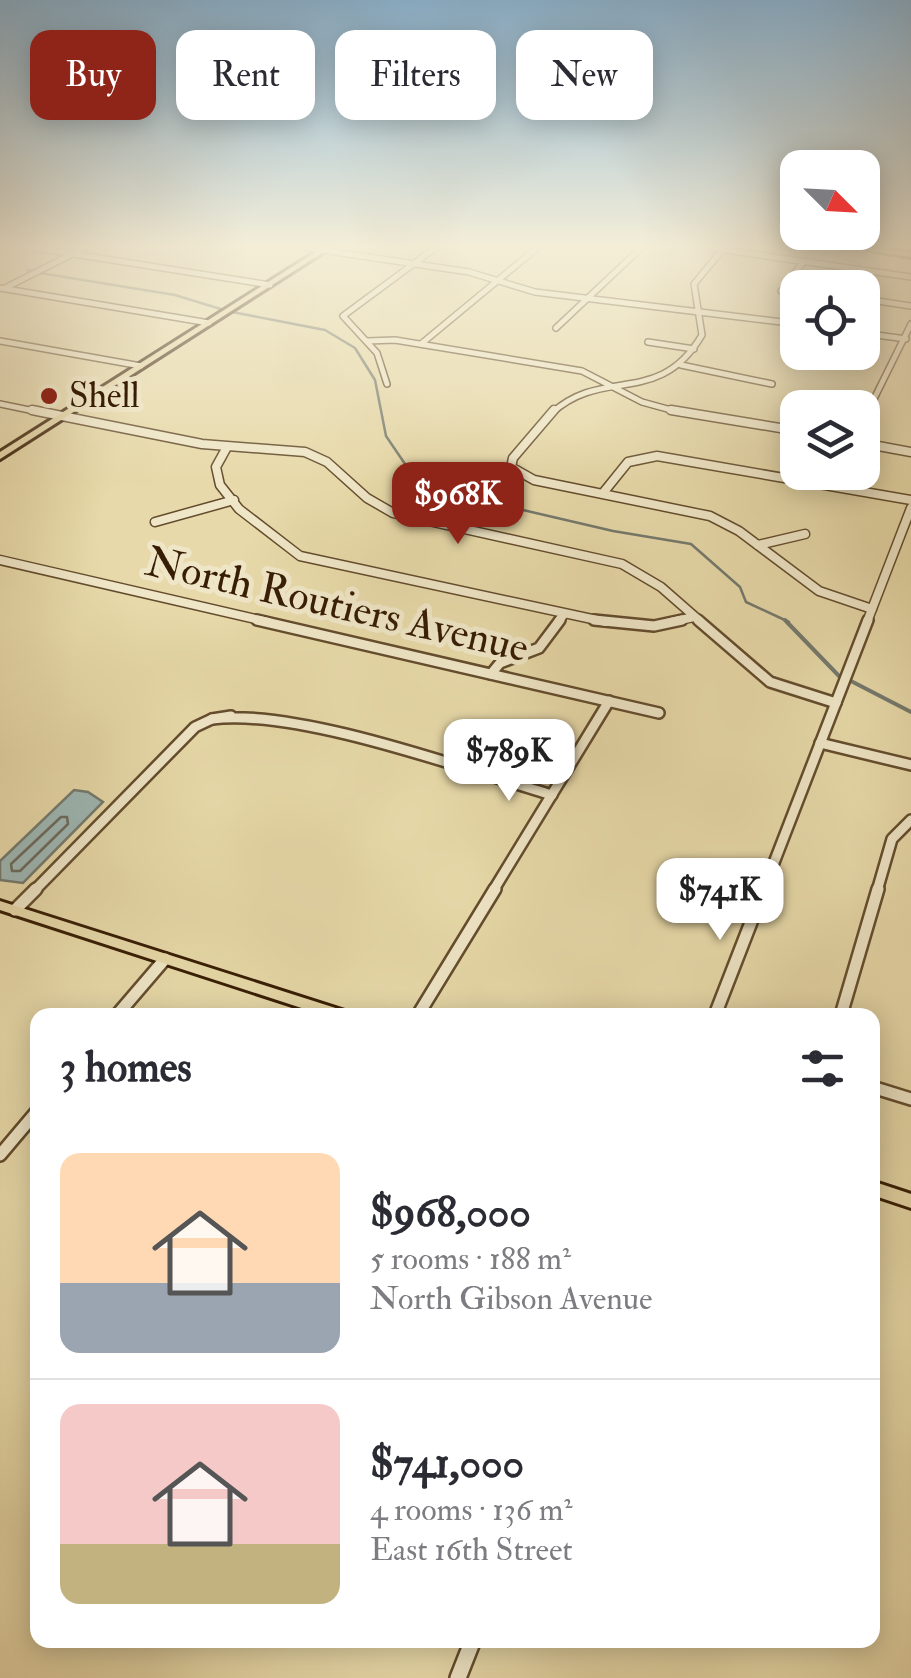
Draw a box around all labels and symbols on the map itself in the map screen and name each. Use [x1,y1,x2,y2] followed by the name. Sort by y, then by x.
[780,150,880,250] north arrow
[69,374,139,418] place label: Shell
[38,385,60,407] marker: Shell
[388,462,528,547] pin: $968K
[141,536,533,674] street label: North Routiers Avenue
[439,719,579,804] pin: $789K
[650,858,790,943] pin: $741K

